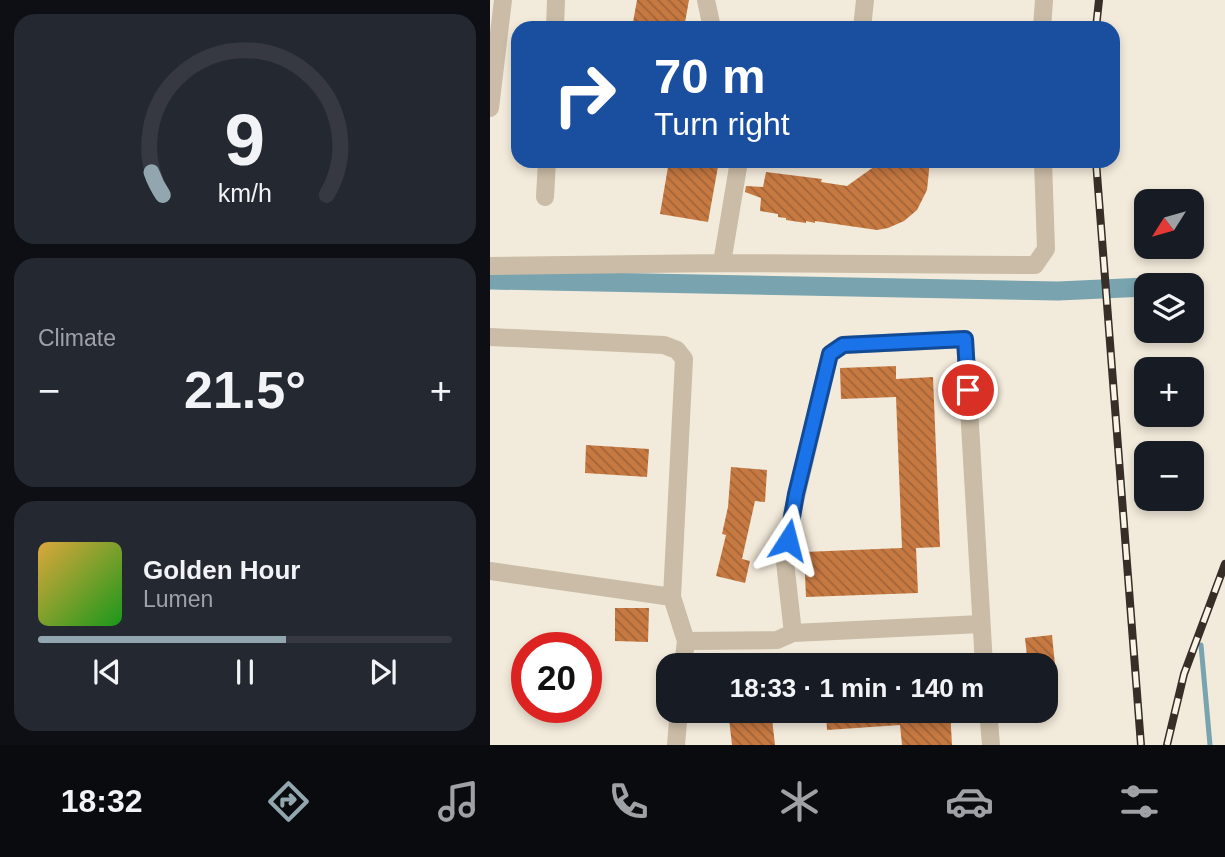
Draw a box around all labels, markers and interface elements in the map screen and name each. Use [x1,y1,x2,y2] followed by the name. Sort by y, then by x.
[539,49,630,140] icon: right
[654,49,766,103] text: 70 m
[225,99,265,180] text: 9
[654,106,790,142] text: Turn right
[218,179,272,207] text: km/h
[1134,189,1204,259] north arrow
[1134,189,1204,511] map controls
[1134,273,1204,343] button: layers
[38,325,116,351] text: Climate
[1134,357,1204,427] button: +
[938,360,998,420] pin
[184,361,306,419] text: 21.5°
[38,370,60,412] text: −
[430,370,452,412] text: +
[949,371,987,409] icon: arrive
[1134,441,1204,511] button: −
[751,503,825,577] position arrow
[143,555,300,585] text: Golden Hour
[143,586,213,612] text: Lumen
[511,632,602,723] speed limit sign: 20
[88,653,126,691] icon: previous
[226,653,264,691] icon: pause
[364,653,402,691] icon: next
[730,673,984,703] text: 18:33 · 1 min · 140 m
[264,777,313,826] icon: directions
[434,777,483,826] icon: music
[604,777,653,826] icon: phone
[775,777,824,826] icon: climate
[945,777,994,826] icon: car
[1115,777,1164,826] icon: filters
[61,783,142,819] text: 18:32

